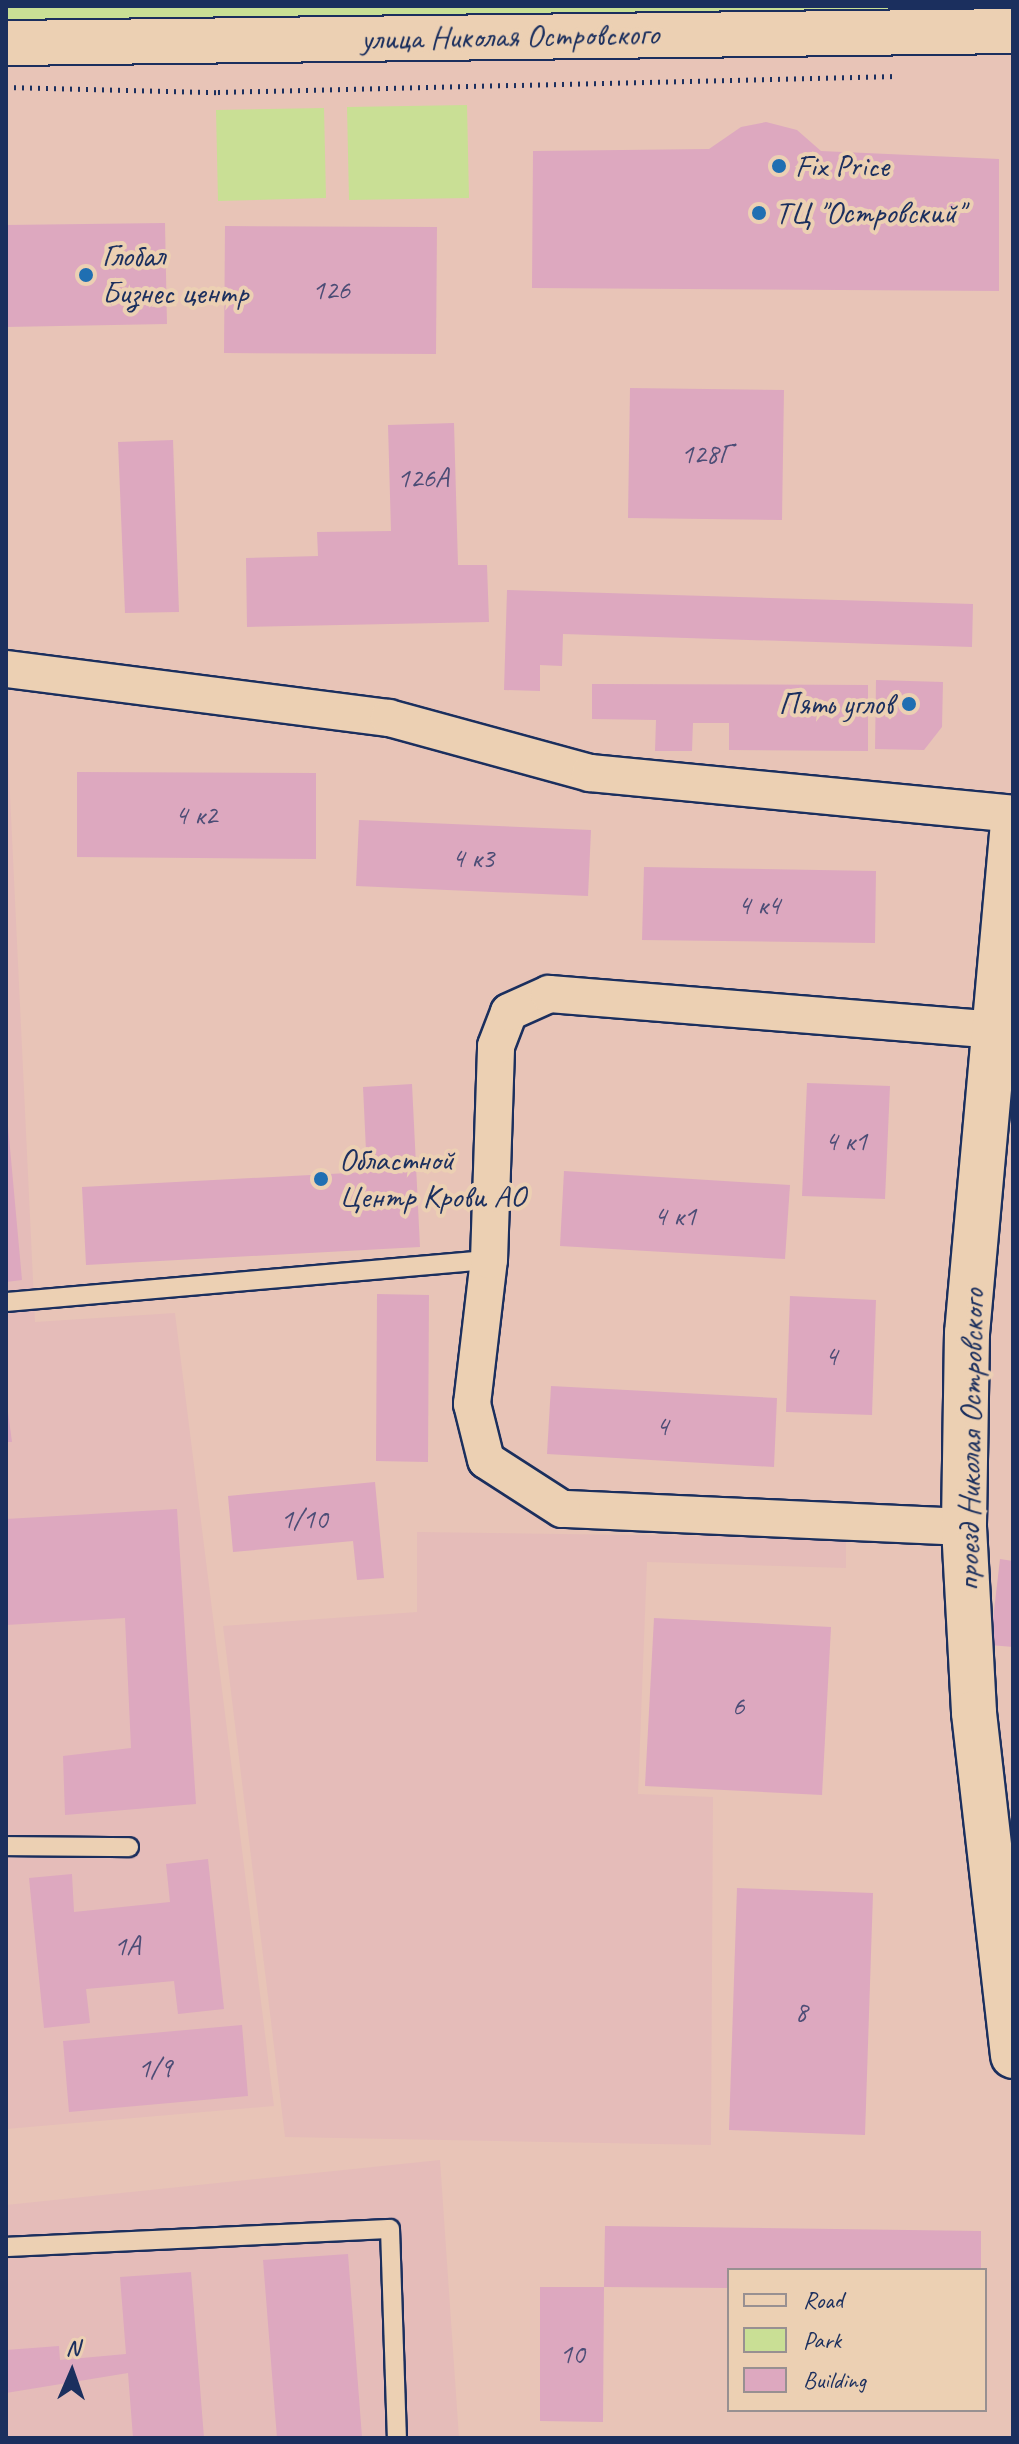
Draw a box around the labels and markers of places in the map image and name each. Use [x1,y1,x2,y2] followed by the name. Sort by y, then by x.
[795,147,889,185] place label: Fix Price
[770,157,788,175] marker: Fix Price
[775,194,964,232] place label: ТЦ "Островский"
[750,204,768,222] marker: ТЦ "Островский"
[102,238,248,313] place label: Глобал Бизнес центр
[77,266,95,284] marker: Глобал Бизнес центр
[779,685,893,723] place label: Пять углов
[900,695,918,713] marker: Пять углов
[339,1142,526,1217] place label: Областной Центр Крови АО
[310,1168,332,1190] marker: Областной Центр Крови АО

